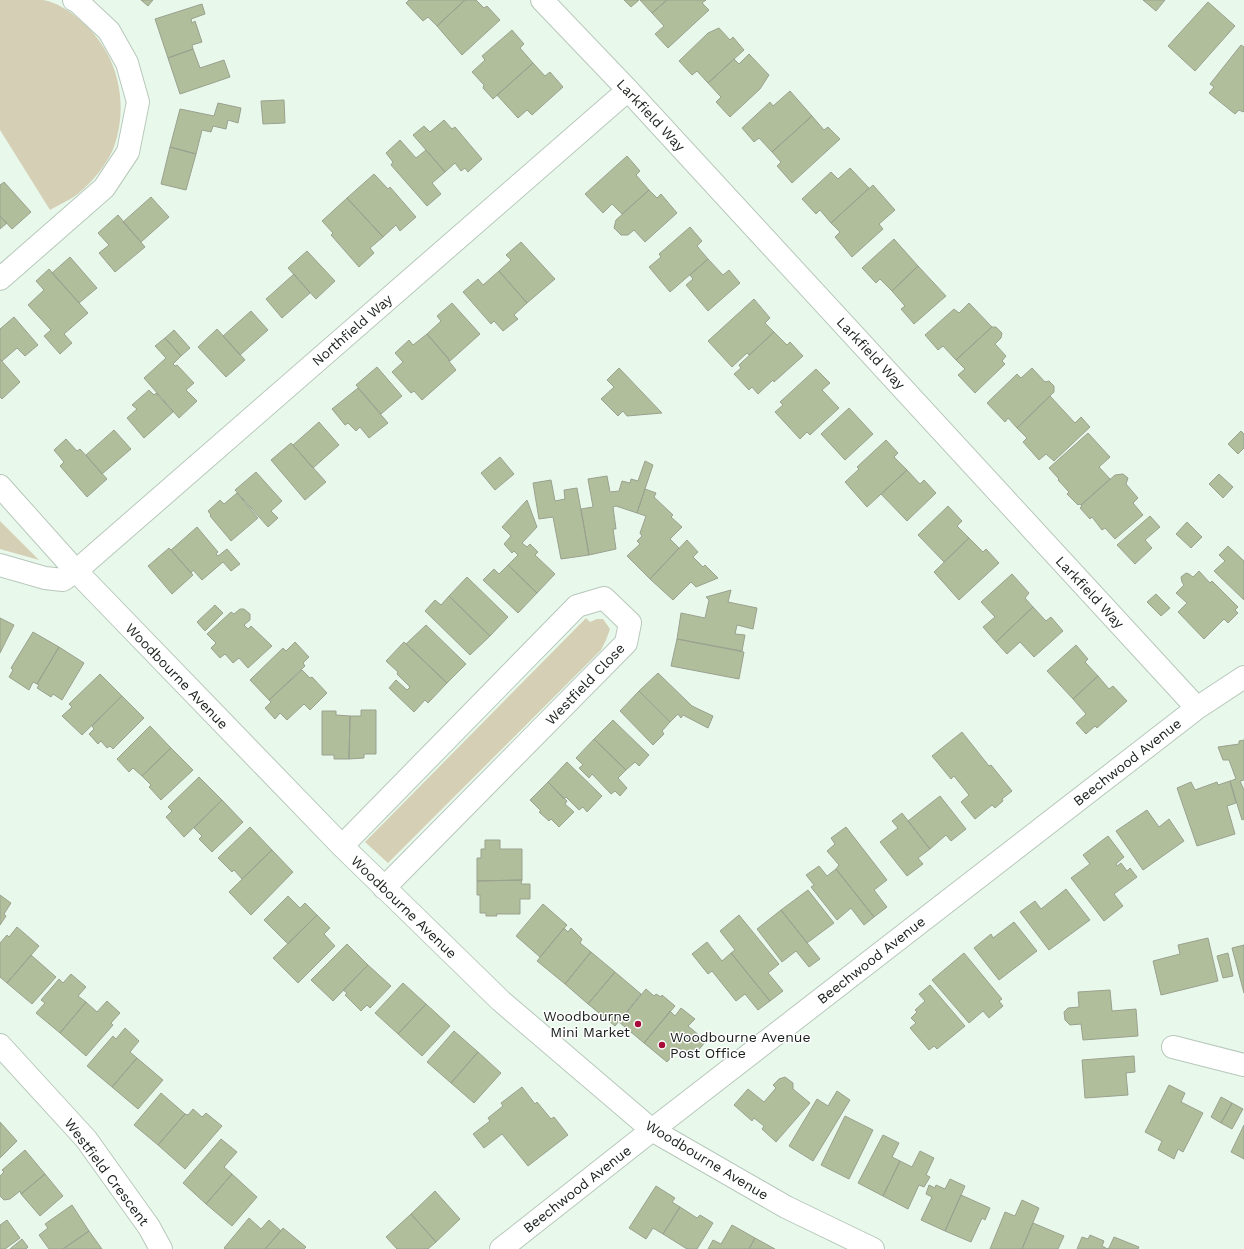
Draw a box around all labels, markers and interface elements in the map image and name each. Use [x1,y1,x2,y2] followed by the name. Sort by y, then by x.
[614,76,689,155] street label: Larkfield Way
[309,290,396,369] street label: Northfield Way
[834,314,909,393] street label: Larkfield Way
[1053,553,1128,632] street label: Larkfield Way
[122,620,232,732] street label: Woodbourne Avenue
[542,640,628,728] street label: Westfield Close
[1070,715,1184,809] street label: Beechwood Avenue
[348,852,460,962] street label: Woodbourne Avenue
[814,913,928,1007] street label: Beechwood Avenue
[543,1008,630,1040] place label: Woodbourne Mini Market
[633,1019,643,1029] marker: Woodbourne Mini Market
[670,1029,811,1061] place label: Woodbourne Avenue Post Office
[657,1040,667,1050] marker: Woodbourne Avenue Post Office
[61,1115,153,1229] street label: Westfield Crescent
[643,1117,771,1203] street label: Woodbourne Avenue
[520,1142,634,1236] street label: Beechwood Avenue

